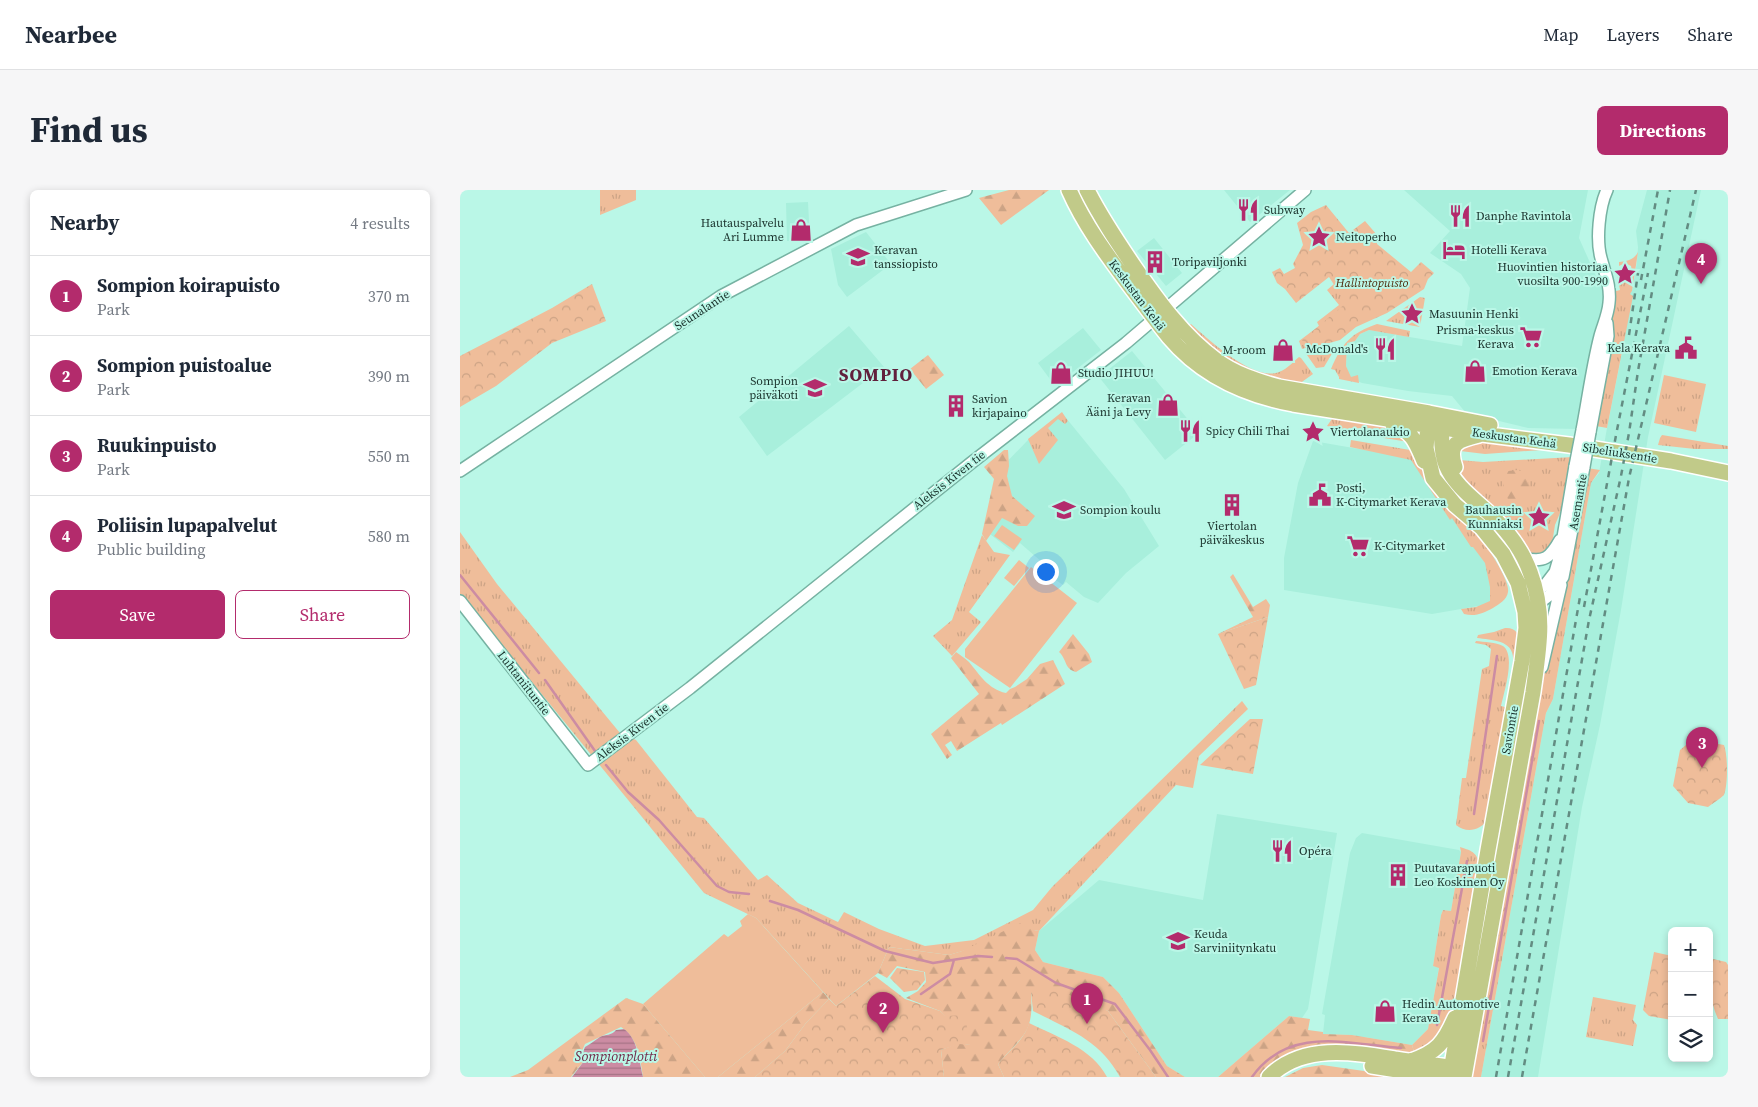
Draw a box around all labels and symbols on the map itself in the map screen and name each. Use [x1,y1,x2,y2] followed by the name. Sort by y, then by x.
[1235,197,1261,223] restaurant icon: Subway
[1264,202,1306,218] place label: Subway
[1447,203,1473,229] restaurant icon: Danphe Ravintola
[1476,208,1572,224] place label: Danphe Ravintola
[701,215,784,245] place label: Hautauspalvelu Ari Lumme
[788,217,814,243] shop icon: Hautauspalvelu Ari Lumme
[1306,224,1332,250] place icon: Neitoperho
[1336,229,1397,245] place label: Neitoperho
[1441,237,1467,263] hotel icon: Hotelli Kerava
[874,242,938,272] place label: Keravan tanssiopisto
[1471,242,1548,258] place label: Hotelli Kerava
[1685,243,1717,284] pin: 4
[845,244,871,270] school or university icon: Keravan tanssiopisto
[1142,249,1168,275] building icon: Toripaviljonki
[1172,254,1247,270] place label: Toripaviljonki
[1105,256,1169,334] street label: Keskustan Kehä
[1497,259,1609,289] place label: Huovintien historiaa vuosilta 900-1990
[1612,261,1638,287] place icon: Huovintien historiaa vuosilta 900-1990
[1335,275,1409,291] park label: Hallintopuisto
[671,286,733,334] street label: Seunalantie
[1399,301,1425,327] place icon: Masuunin Henki
[1429,306,1519,322] place label: Masuunin Henki
[1436,322,1515,352] place label: Prisma-keskus Kerava
[1518,324,1544,350] supermarket icon: Prisma-keskus Kerava
[1673,335,1699,361] public building icon: Kela Kerava
[1372,336,1398,362] restaurant icon: McDonald's
[1270,337,1296,363] shop icon: M-room
[1607,340,1671,356] place label: Kela Kerava
[1306,341,1368,357] place label: McDonald's
[1222,342,1266,358] place label: M-room
[1462,358,1488,384] shop icon: Emotion Kerava
[1048,360,1074,386] shop icon: Studio JIHUU!
[839,362,913,387] district label: SOMPIO
[1492,363,1578,379] place label: Emotion Kerava
[1078,365,1154,381] place label: Studio JIHUU!
[749,373,798,403] place label: Sompion päiväkoti
[802,375,828,401] school or university icon: Sompion päiväkoti
[1086,390,1152,420] place label: Keravan Ääni ja Levy
[972,391,1027,421] place label: Savion kirjapaino
[1155,392,1181,418] shop icon: Keravan Ääni ja Levy
[943,393,969,419] building icon: Savion kirjapaino
[1177,418,1203,444] restaurant icon: Spicy Chili Thai
[1300,419,1326,445] place icon: Viertolanaukio
[1206,423,1290,439] place label: Spicy Chili Thai
[1330,424,1410,440] place label: Viertolanaukio
[1471,424,1558,452] street label: Keskustan Kehä
[1582,439,1658,467] street label: Sibeliuksentie
[909,447,989,513] street label: Aleksis Kiven tie
[1565,473,1591,531] street label: Asemantie
[1336,480,1447,510] place label: Posti, K-Citymarket Kerava
[1307,482,1333,508] public building icon: Posti, K-Citymarket Kerava
[1219,492,1245,518] building icon: Viertolan päiväkeskus
[1051,497,1077,523] school or university icon: Sompion koulu
[1080,502,1161,518] place label: Sompion koulu
[1465,502,1522,532] place label: Bauhausin Kunniaksi
[1526,504,1552,530] place icon: Bauhausin Kunniaksi
[1200,518,1264,548] place label: Viertolan päiväkeskus
[1345,533,1371,559] supermarket icon: K-Citymarket
[1374,538,1445,554] place label: K-Citymarket
[1033,559,1059,585] your location
[494,648,554,718] street label: Luhtaniituntie
[592,699,672,765] street label: Aleksis Kiven tie
[1498,704,1522,756] street label: Saviontie
[1686,727,1718,768] pin: 3
[1269,838,1295,864] restaurant icon: Opéra
[1299,843,1333,859] place label: Opéra
[1414,860,1505,890] place label: Puutavarapuoti Leo Koskinen Oy
[1385,862,1411,888] building icon: Puutavarapuoti Leo Koskinen Oy
[1194,926,1276,956] place label: Keuda Sarviniitynkatu
[1165,928,1191,954] school or university icon: Keuda Sarviniitynkatu
[1071,983,1103,1024] pin: 1
[867,992,899,1033] pin: 2
[1402,996,1500,1026] place label: Hedin Automotive Kerava
[1372,998,1398,1024] shop icon: Hedin Automotive Kerava
[575,1046,658,1066] water label: Sompionplotti

